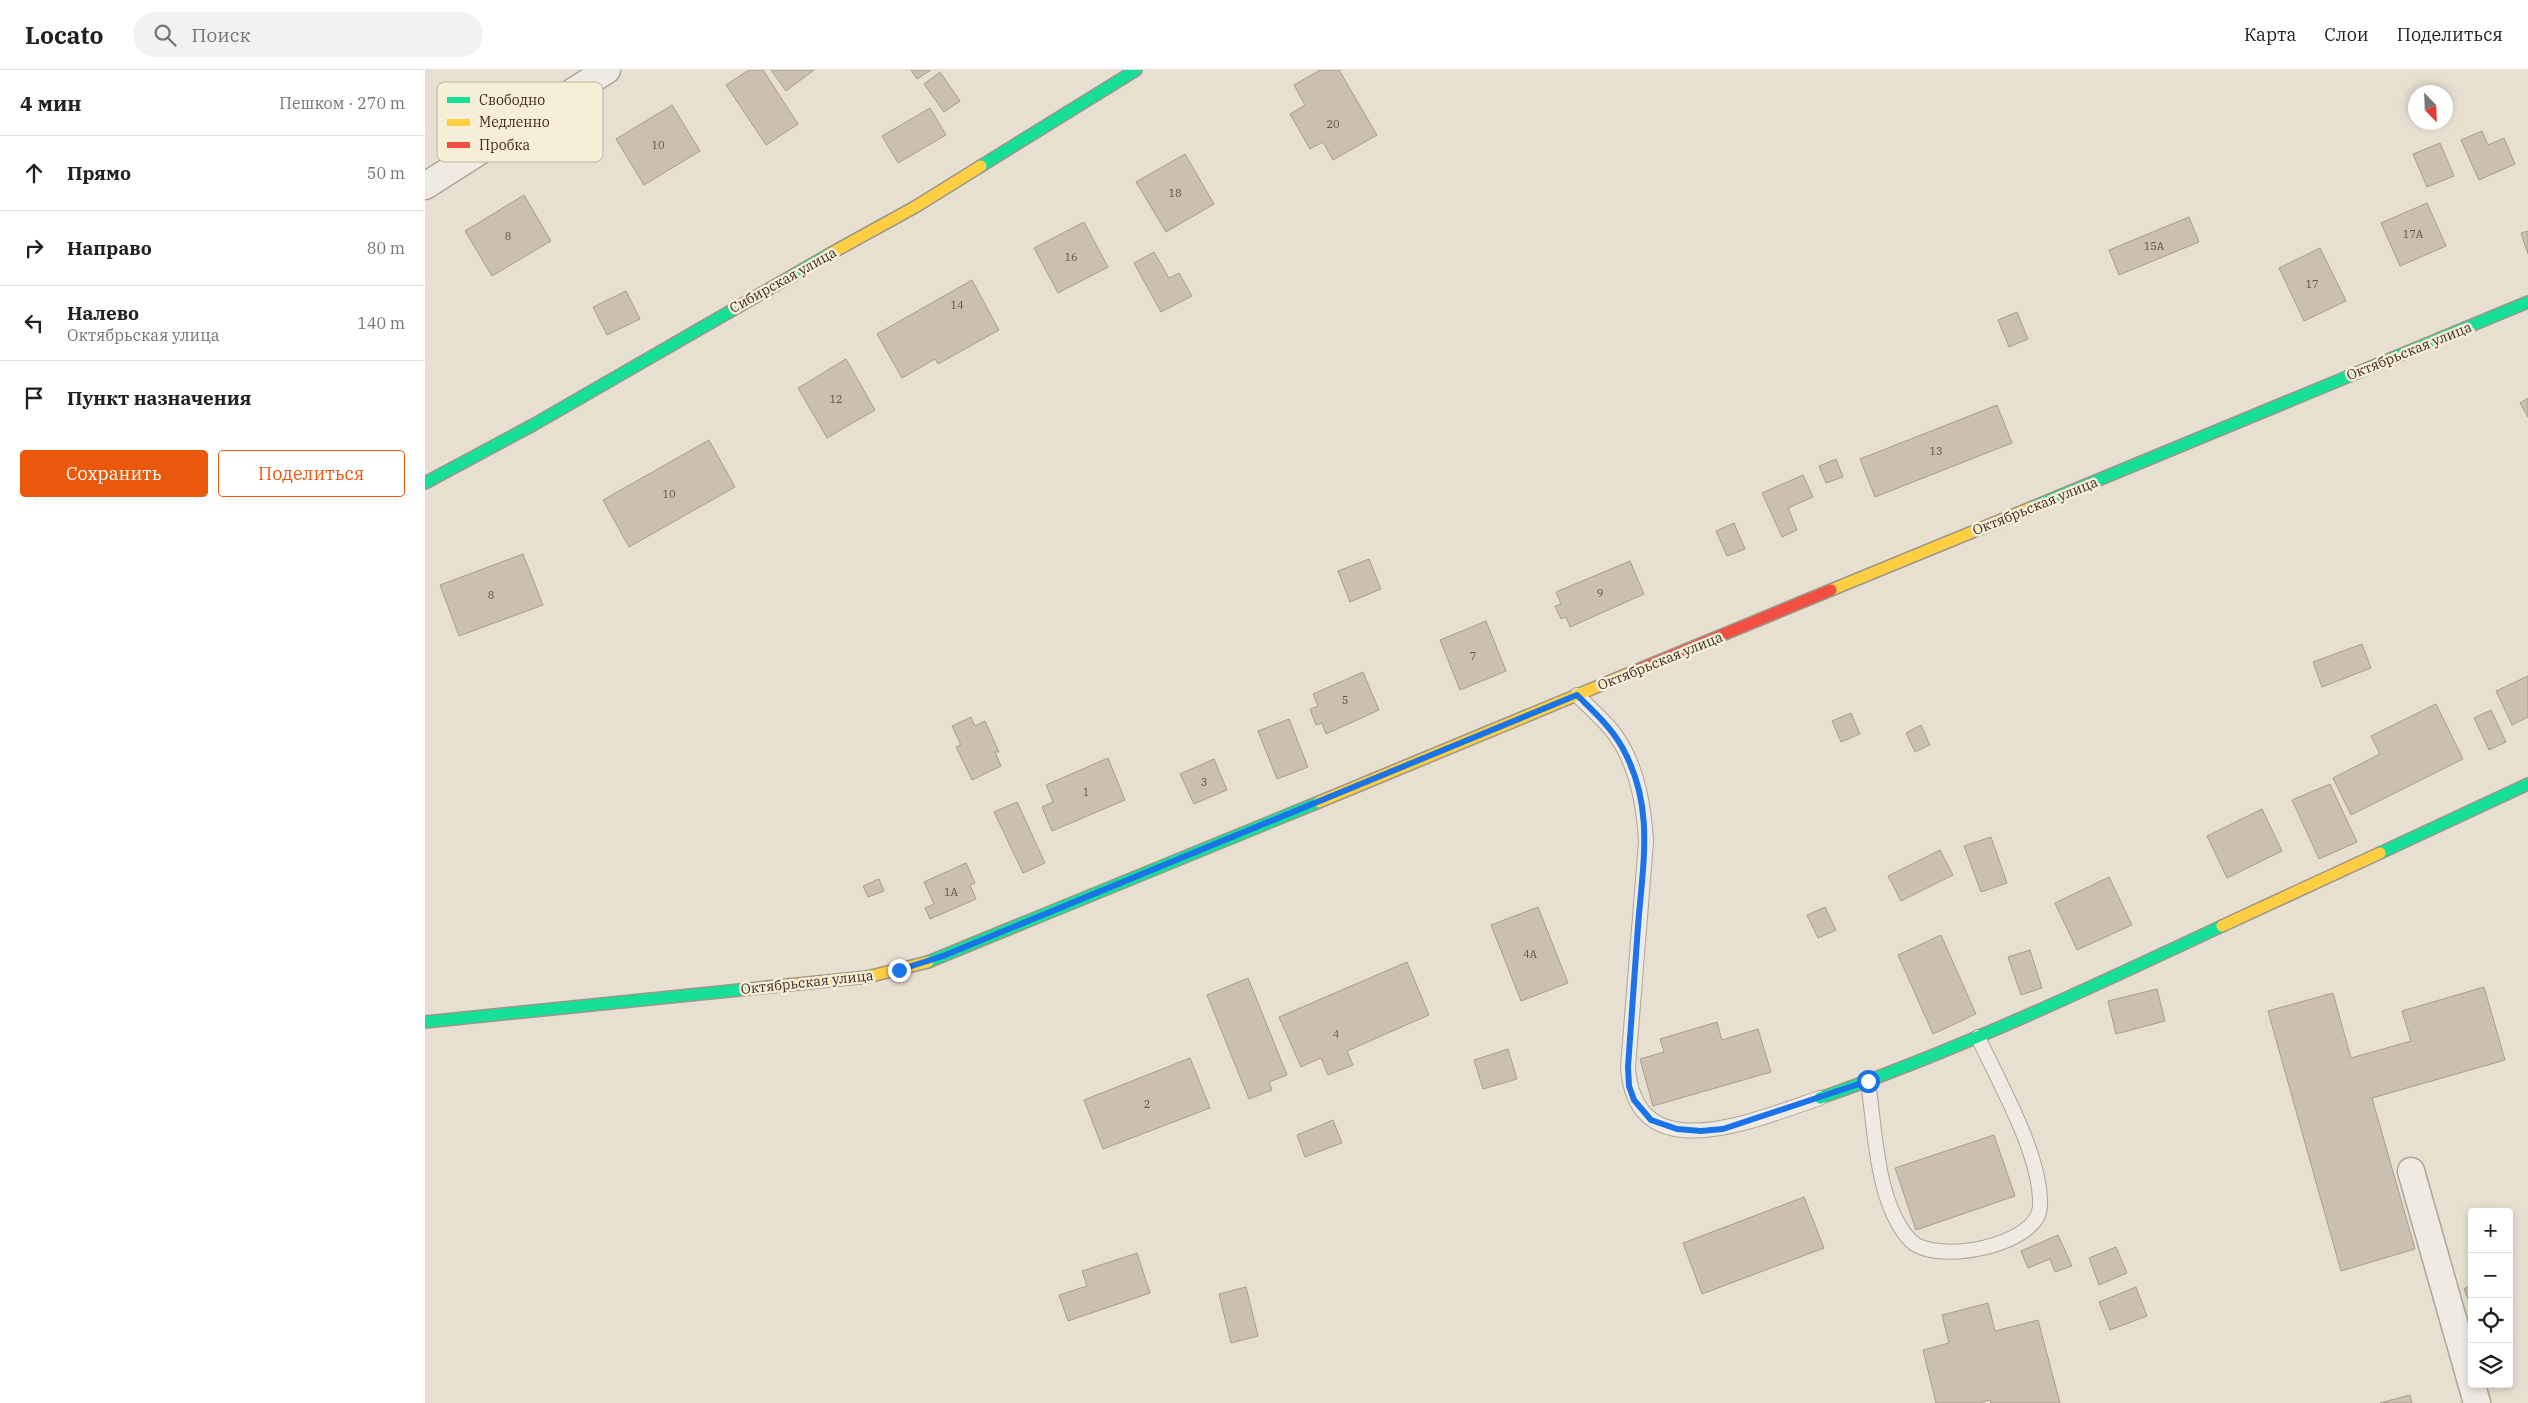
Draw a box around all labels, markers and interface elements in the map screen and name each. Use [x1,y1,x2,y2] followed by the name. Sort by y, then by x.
[133,12,483,57] search box
[25,19,103,51] text: Locato
[151,21,179,49] icon: search
[191,23,251,47] text: Поиск
[2244,23,2296,46] text: Карта
[2324,23,2369,46] text: Слои
[2397,23,2503,46] text: Поделиться
[437,82,603,162] legend
[2408,85,2453,130] north arrow
[20,89,82,117] text: 4 мин
[479,91,545,109] text: Свободно
[279,93,405,113] text: Пешком · 270 m
[479,113,550,131] text: Медленно
[1326,117,1340,131] house number: 20
[479,136,530,154] text: Пробка
[651,138,665,152] house number: 10
[20,159,48,187] icon: ahead
[67,161,131,185] text: Прямо
[367,163,405,183] text: 50 m
[1168,186,1182,200] house number: 18
[2403,227,2424,241] house number: 17А
[505,229,511,243] house number: 8
[20,234,48,262] icon: right
[67,236,152,260] text: Направо
[367,238,405,258] text: 80 m
[2144,239,2165,253] house number: 15А
[726,243,840,317] street label: Сибирская улица
[1064,250,1078,264] house number: 16
[2305,277,2319,291] house number: 17
[950,298,964,312] house number: 14
[67,301,139,325] text: Налево
[20,309,48,337] icon: left
[357,313,405,333] text: 140 m
[2344,318,2475,384] street label: Октябрьская улица
[67,325,219,345] text: Октябрьская улица
[20,384,48,412] icon: arrive
[67,386,251,410] text: Пункт назначения
[829,392,843,406] house number: 12
[1929,444,1943,458] house number: 13
[20,450,208,497] button: Сохранить
[218,450,405,497] button: Поделиться
[1970,473,2101,539] street label: Октябрьская улица
[662,487,676,501] house number: 10
[1597,586,1603,600] house number: 9
[488,588,494,602] house number: 8
[1595,628,1726,694] street label: Октябрьская улица
[1470,649,1476,663] house number: 7
[1342,693,1348,707] house number: 5
[1201,775,1207,789] house number: 3
[1083,785,1089,799] house number: 1
[944,885,959,899] house number: 1А
[1523,947,1538,961] house number: 4А
[888,959,911,982] route end
[740,966,875,998] street label: Октябрьская улица
[1333,1027,1340,1041] house number: 4
[1857,1070,1880,1093] route start
[1144,1097,1150,1111] house number: 2
[2468,1208,2513,1388] map controls
[2468,1208,2513,1253] button: +
[2468,1253,2513,1298] button: −
[2468,1298,2513,1343] button: locate
[2468,1343,2513,1388] button: layers

